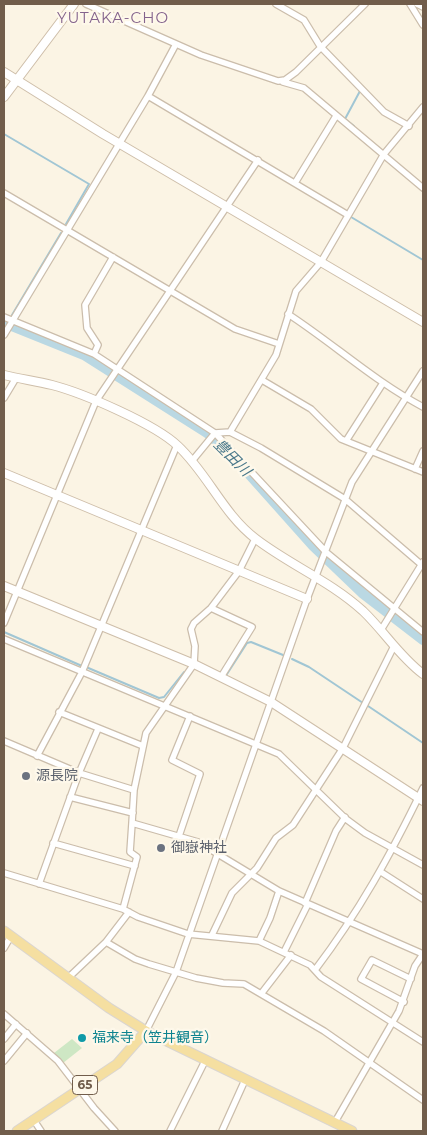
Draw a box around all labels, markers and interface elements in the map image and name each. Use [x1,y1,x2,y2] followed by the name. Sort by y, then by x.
[56,10,170,28] district label: YUTAKA-CHO
[210,436,254,480] water label: 豊田川
[36,768,78,784] place label: 源長院
[20,770,32,782] marker: 源長院
[171,840,227,856] place label: 御嶽神社
[155,842,167,854] marker: 御嶽神社
[92,1030,218,1046] place label: 福来寺（笠井観音）
[76,1032,88,1044] marker: 福来寺（笠井観音）
[72,1076,98,1094] road number: 65

